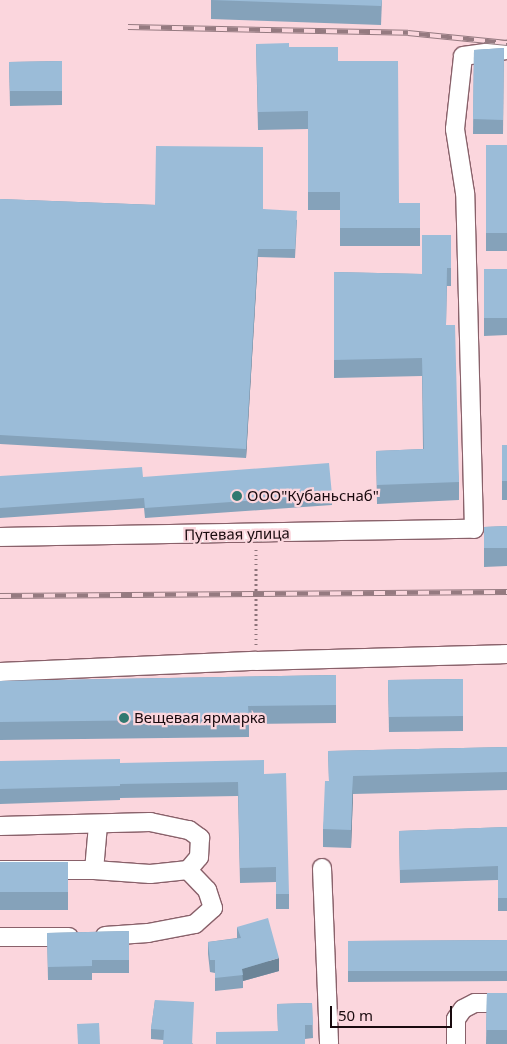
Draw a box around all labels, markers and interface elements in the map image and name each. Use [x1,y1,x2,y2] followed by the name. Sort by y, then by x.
[247,487,379,505] place label: ООО"Кубаньснаб"
[231,490,243,502] marker: ООО"Кубаньснаб"
[184,524,290,544] street label: Путевая улица
[134,709,266,727] place label: Вещевая ярмарка
[118,712,130,724] marker: Вещевая ярмарка
[332,996,454,1028] scale bar
[338,1005,373,1025] text: 50 m

